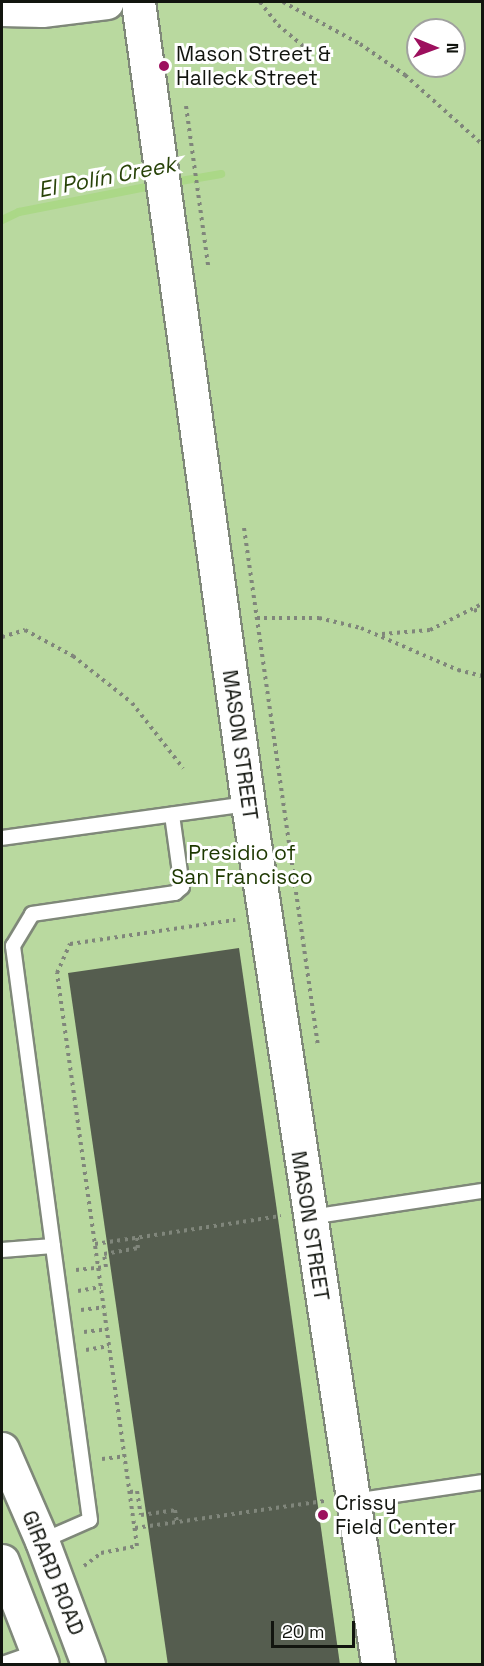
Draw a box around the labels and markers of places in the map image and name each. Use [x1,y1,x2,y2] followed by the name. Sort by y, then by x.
[176,41,331,91] place label: Mason Street & Halleck Street
[157,59,171,73] marker: Mason Street & Halleck Street
[335,1490,456,1540] place label: Crissy Field Center
[316,1508,330,1522] marker: Crissy Field Center

